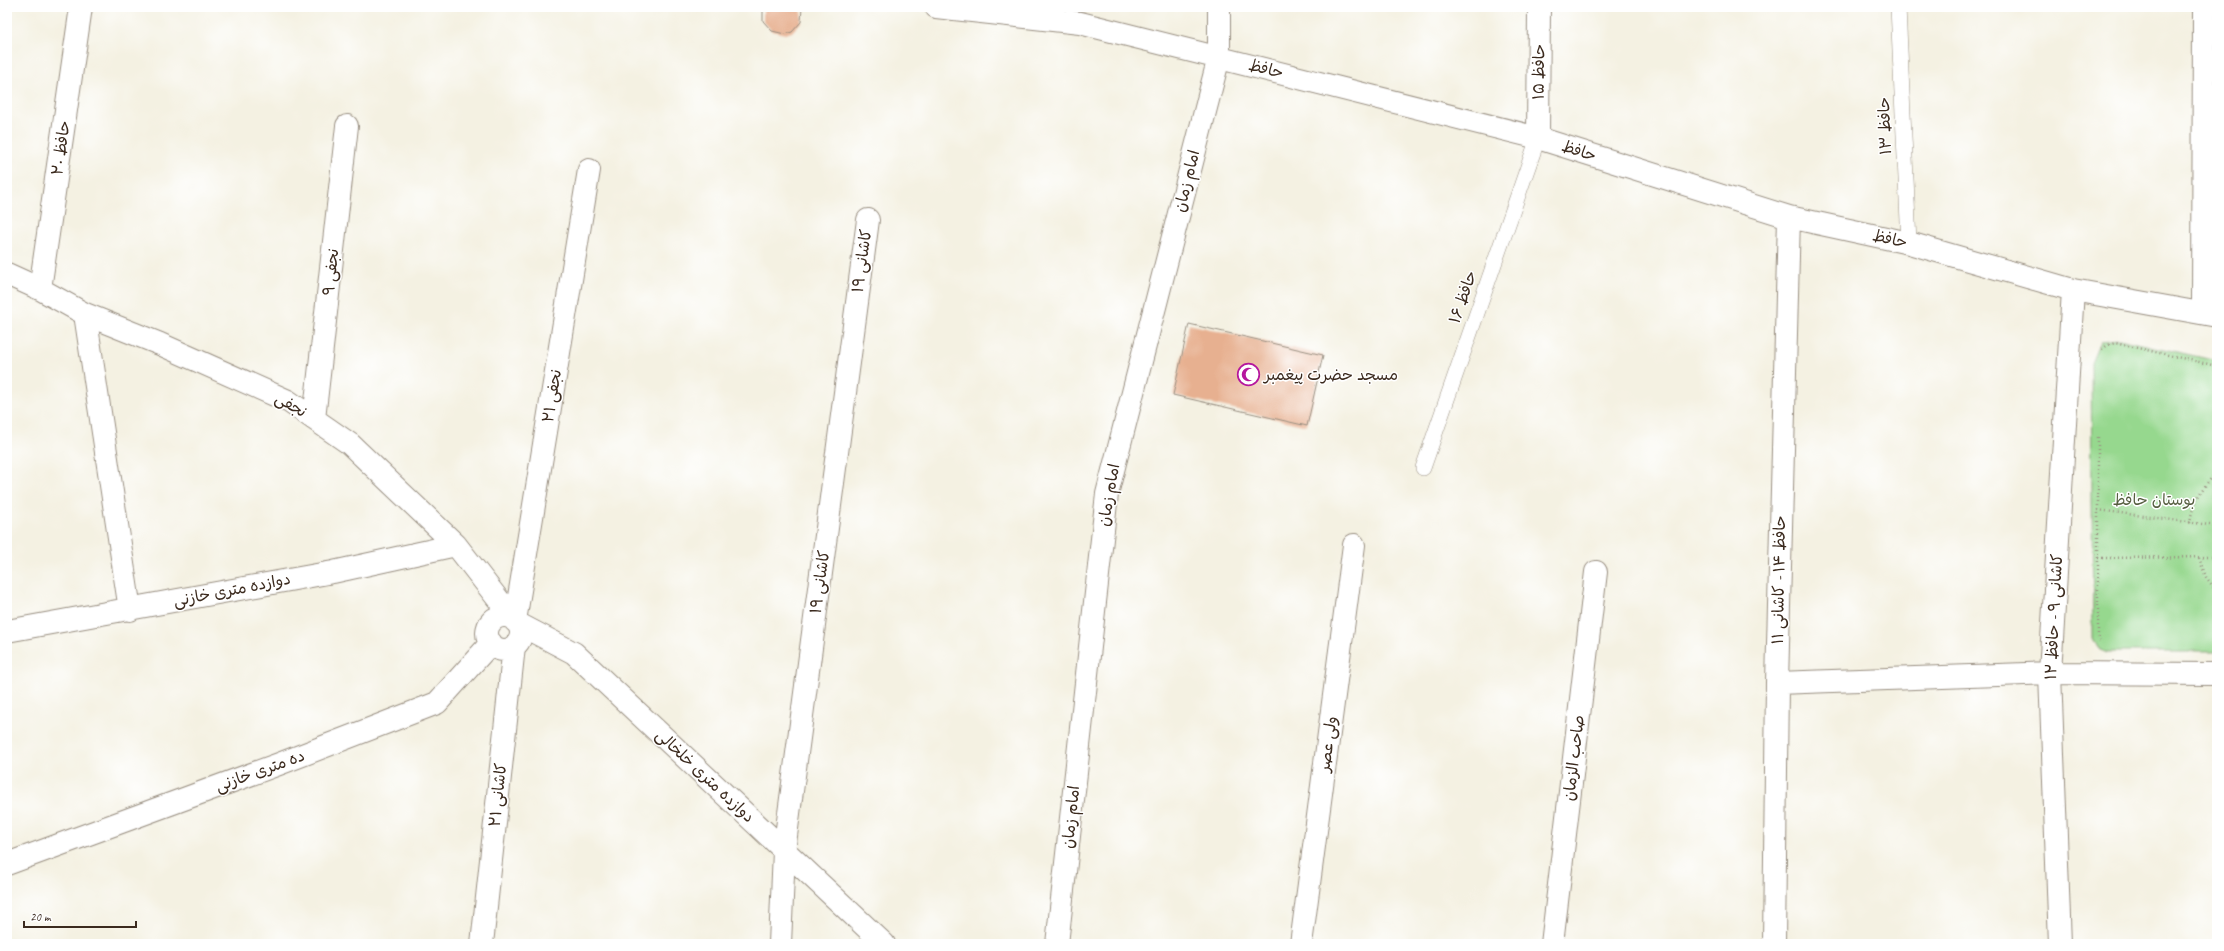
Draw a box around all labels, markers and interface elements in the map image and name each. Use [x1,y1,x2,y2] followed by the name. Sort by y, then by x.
[1529,44,1549,100] street label: حافظ ۱۵
[1247,55,1285,83] street label: حافظ
[1874,97,1896,155] street label: حافظ ۱۳
[47,119,75,177] street label: حافظ ۲۰
[1559,136,1599,166] street label: حافظ
[1170,148,1206,215] street label: امام زمان
[1871,225,1909,253] street label: حافظ
[848,228,876,294] street label: کاشانی ۱۹
[319,247,343,297] street label: نجفی ۹
[1445,268,1481,326] street label: حافظ ۱۶
[1235,362,1261,388] mosque icon: مسجد حضرت پیغمبر
[1262,365,1398,385] place label: مسجد حضرت پیغمبر
[538,368,566,424] street label: نجفی ۲۱
[272,388,310,422] street label: نجفی
[1094,462,1126,528] street label: امام زمان
[2113,490,2195,510] park label: بوستان حافظ
[1768,515,1790,645] street label: حافظ ۱۴ - کاشانی ۱۱
[806,549,834,615] street label: کاشانی ۱۹
[2041,553,2067,681] street label: کاشانی ۹ - حافظ ۱۲
[172,569,292,611] street label: دوازده متری خازنی
[1559,714,1589,802] street label: صاحب الزمان
[1314,715,1342,775] street label: ولی عصر
[651,725,759,827] street label: دوازده متری خلخالی
[213,746,307,796] street label: ده متری خازنی
[485,762,511,828] street label: کاشانی ۲۱
[1058,785,1086,850] street label: امام زمان
[24,903,136,929] scale bar
[30,909,52,925] text: 20 m

